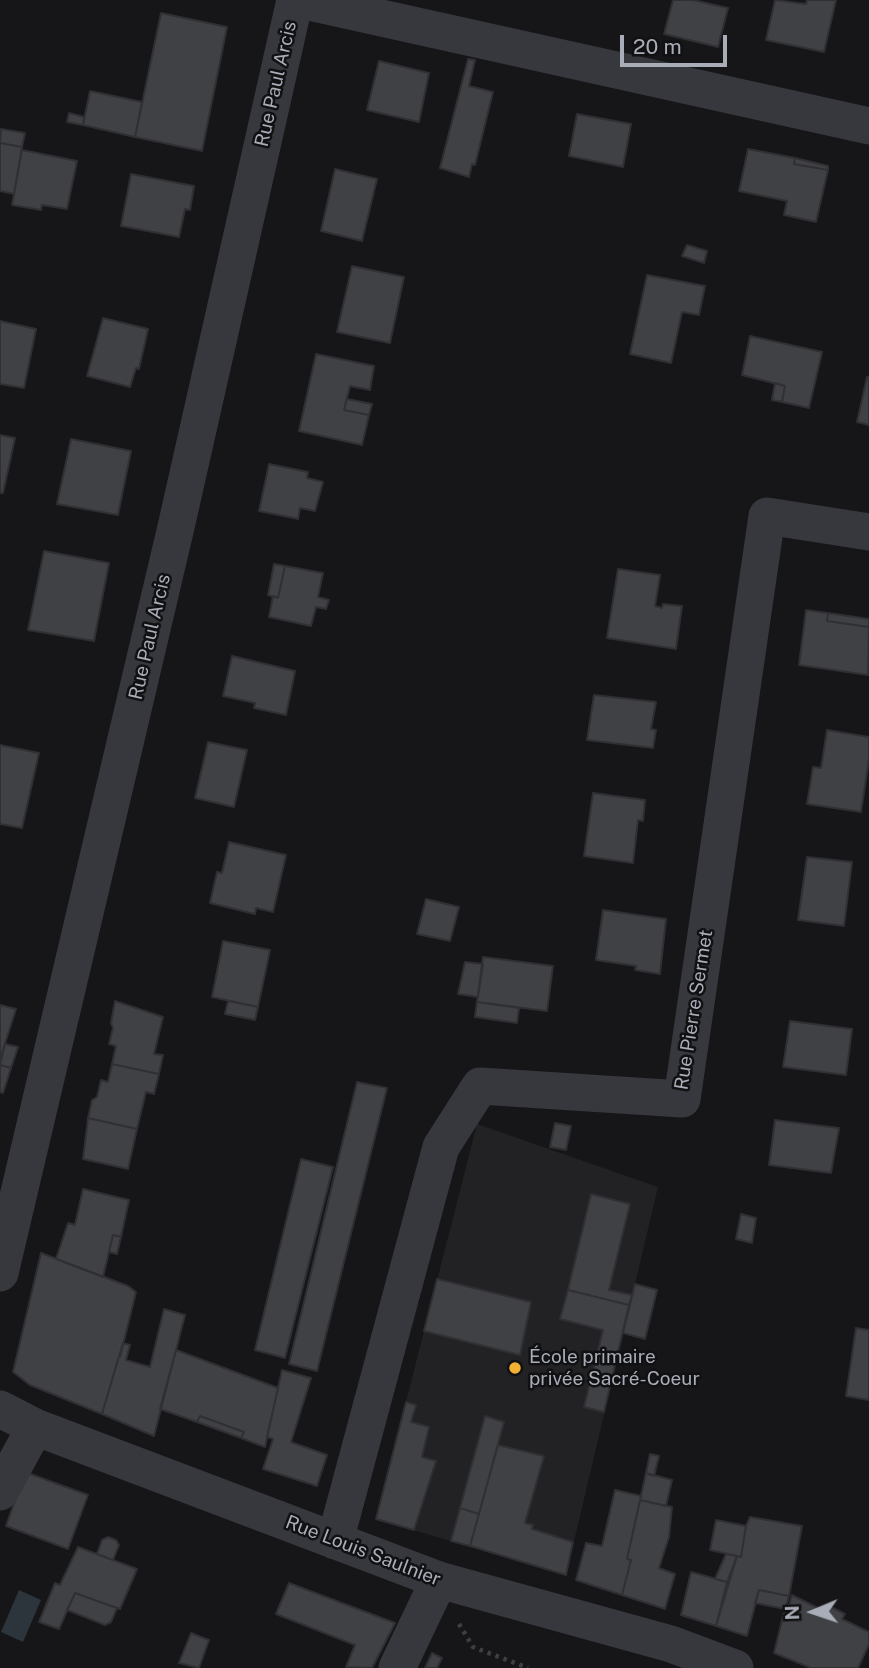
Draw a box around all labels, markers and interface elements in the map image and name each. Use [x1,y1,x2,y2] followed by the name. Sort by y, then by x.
[250,19,302,149] street label: Rue Paul Arcis
[624,21,731,65] scale bar
[633,34,682,59] text: 20 m
[124,572,176,702] street label: Rue Paul Arcis
[670,928,718,1092] street label: Rue Pierre Sermet
[529,1346,700,1390] place label: École primaire privée Sacré-Coeur
[507,1360,523,1376] marker: École primaire privée Sacré-Coeur
[282,1511,444,1591] street label: Rue Louis Saulnier
[778,1577,848,1647] north arrow
[781,1605,803,1621] text: N

